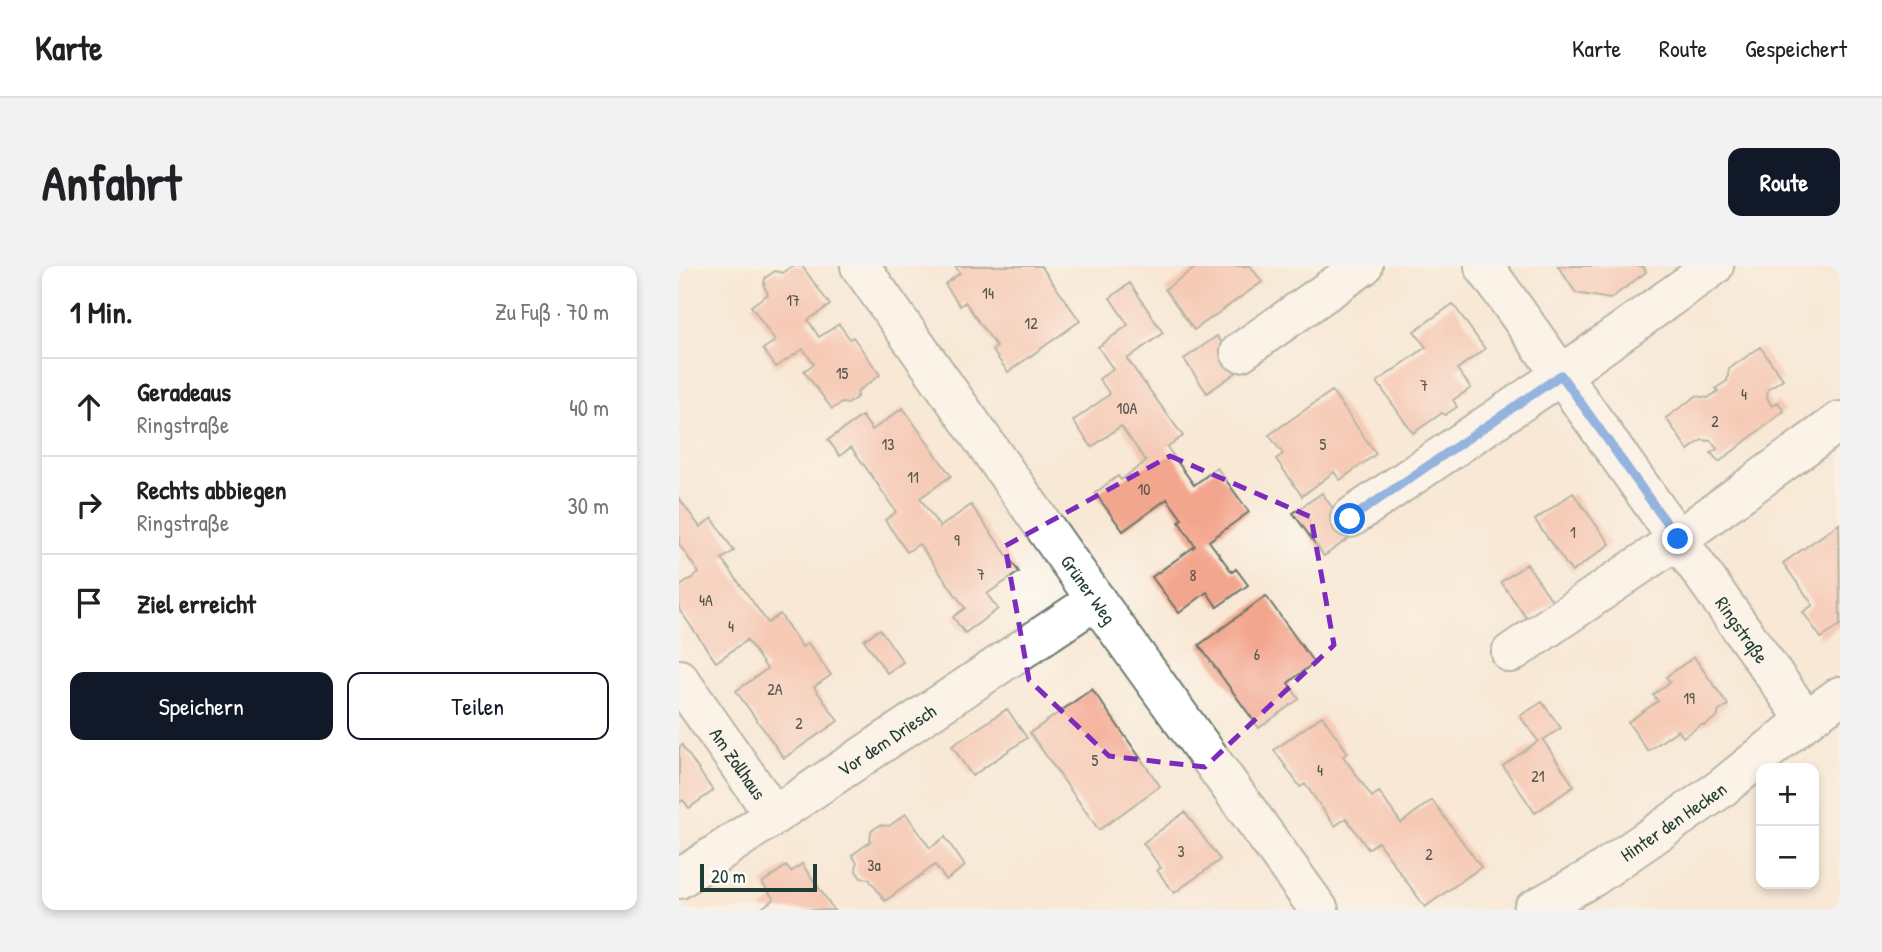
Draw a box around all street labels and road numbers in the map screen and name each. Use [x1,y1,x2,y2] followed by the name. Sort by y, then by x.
[1055,549,1122,629] street label: Grüner Weg
[1709,591,1775,669] street label: Ringstraße
[833,698,941,782] street label: Vor dem Driesch
[704,722,772,805] street label: Am Zollhaus
[1615,776,1732,867] street label: Hinter den Hecken

